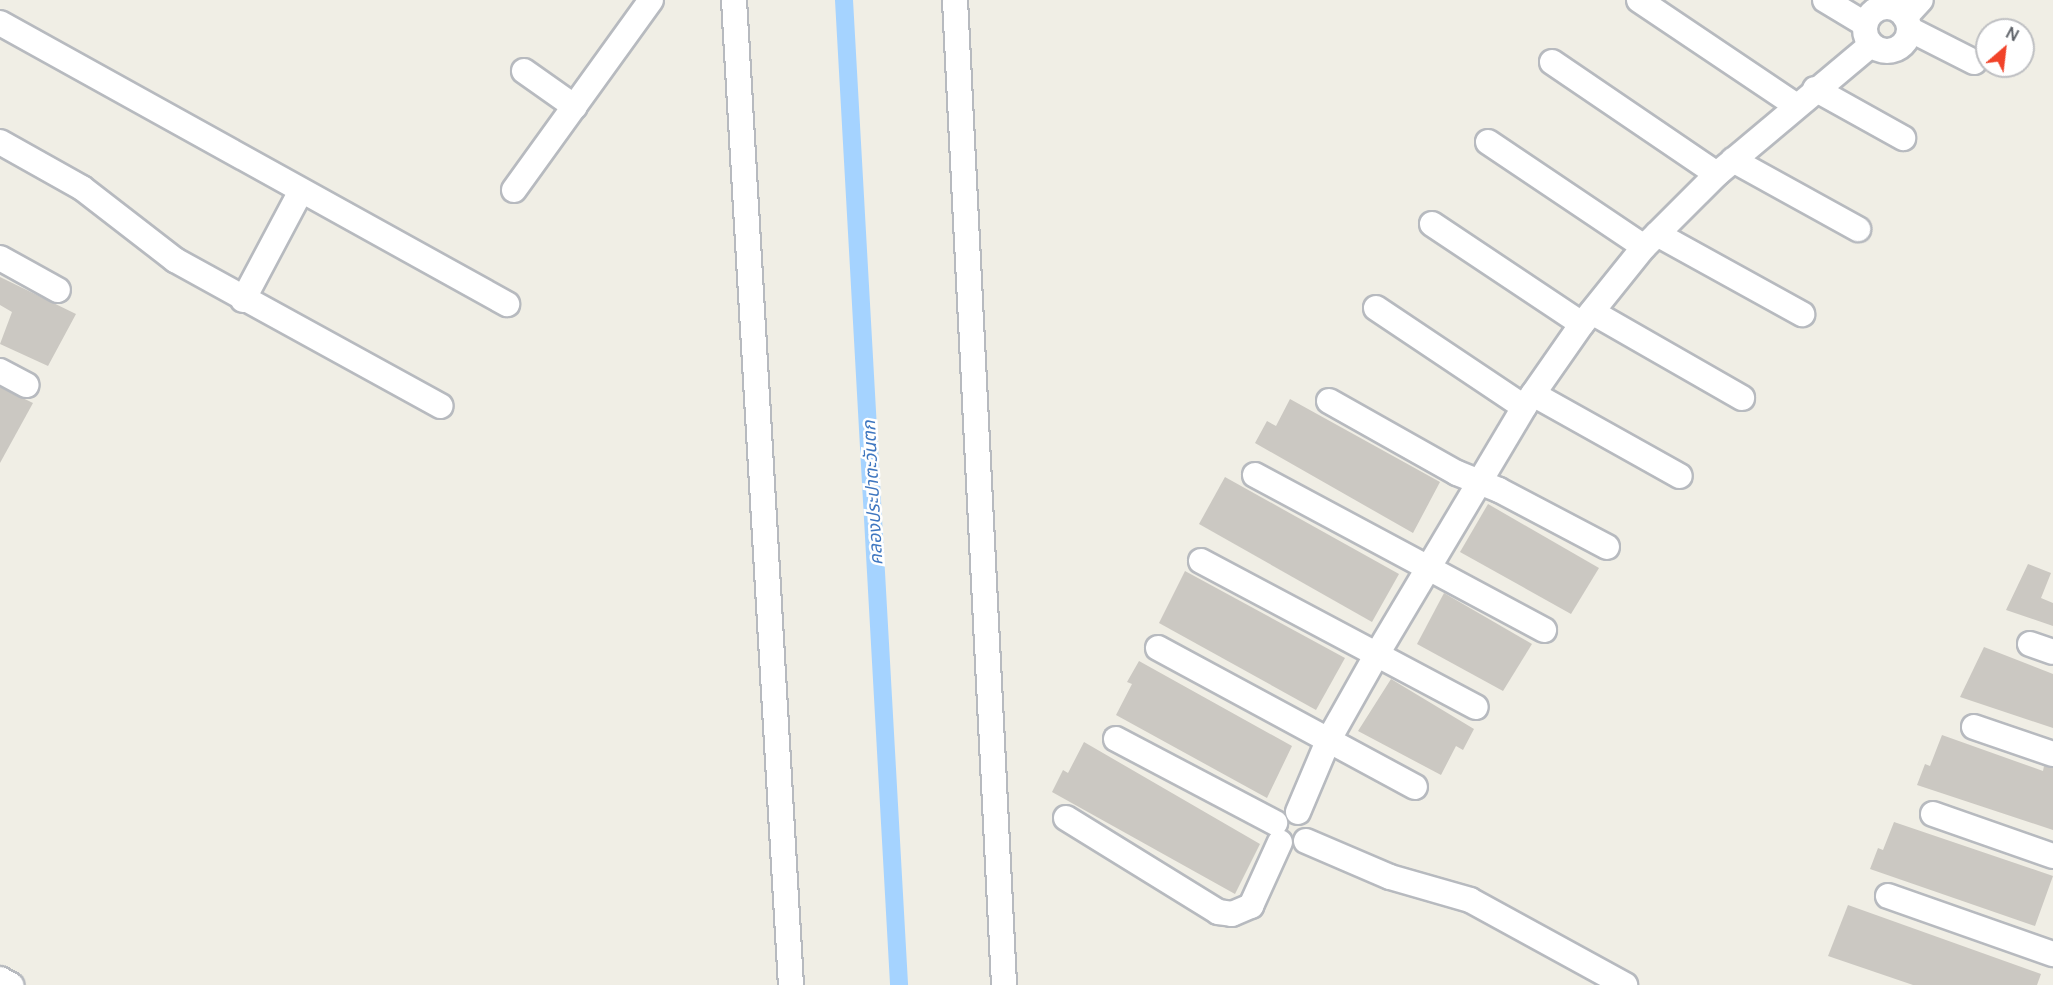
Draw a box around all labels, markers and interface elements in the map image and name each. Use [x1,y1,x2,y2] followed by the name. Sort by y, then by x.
[1975,18,2035,78] north arrow
[2002,21,2023,46] text: N
[857,420,887,566] water label: คลองประปาตะวันตก

